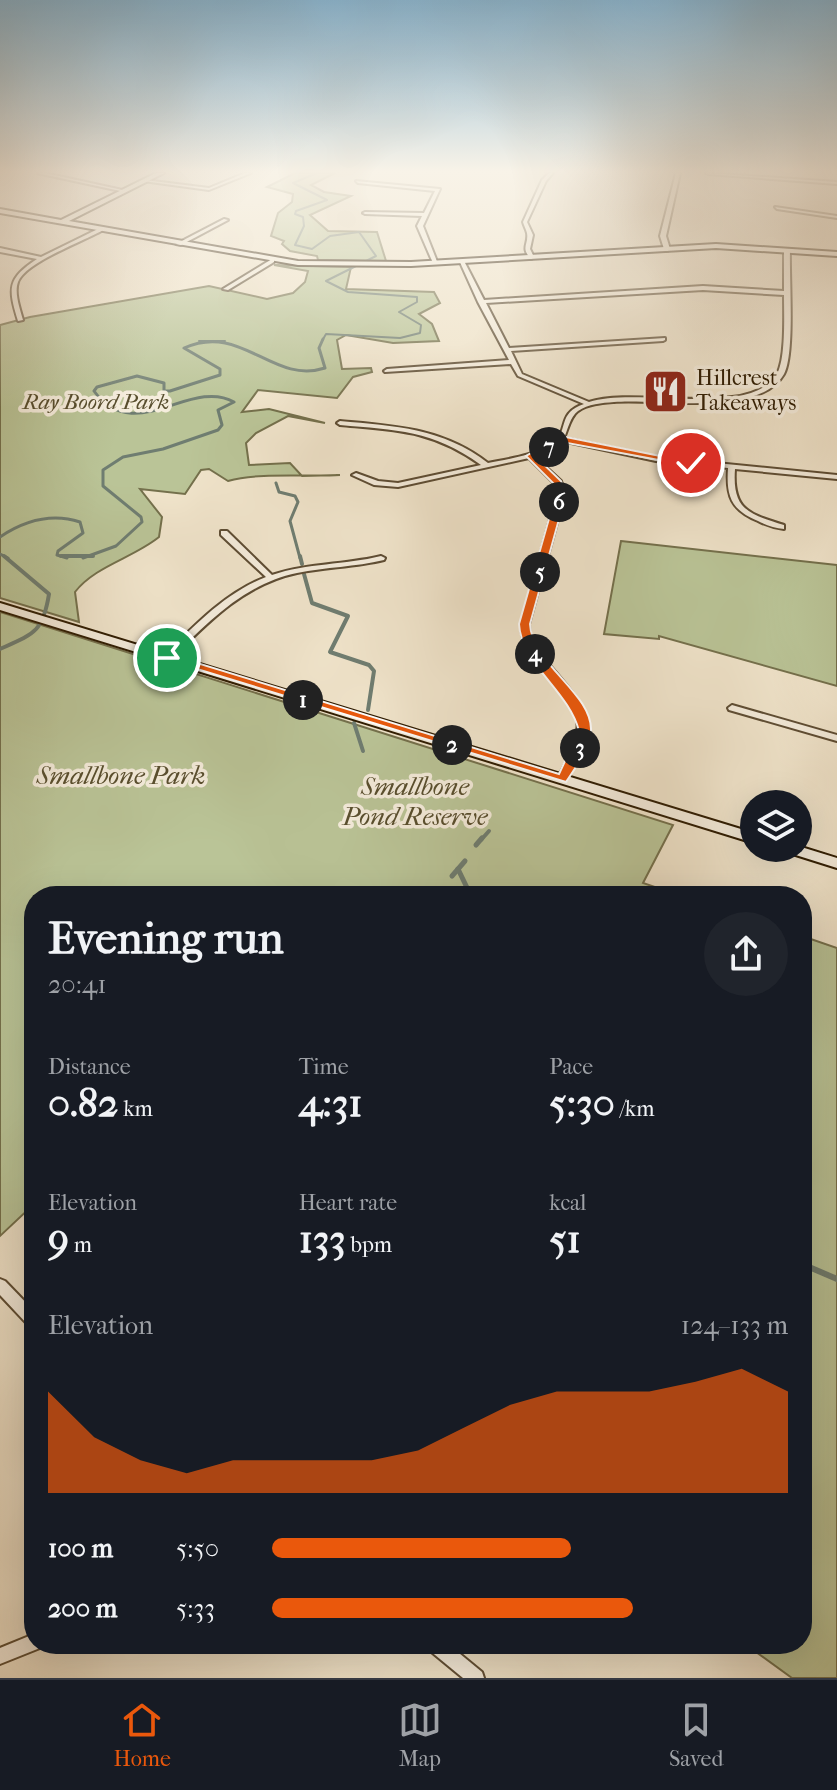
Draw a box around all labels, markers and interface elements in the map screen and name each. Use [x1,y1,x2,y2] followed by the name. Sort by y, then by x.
[696,365,796,416] place label: Hillcrest Takeaways
[641,367,689,415] restaurant icon: Hillcrest Takeaways
[21,389,169,415] park label: Ray Boord Park
[529,427,569,467] pin: 7
[657,429,725,497] pin
[544,434,554,460] text: 7
[669,441,713,485] icon: check
[539,482,579,522] pin: 6
[553,489,565,515] text: 6
[520,552,560,592] pin: 5
[535,559,545,585] text: 5
[133,624,201,692] pin
[515,634,555,674] pin: 4
[145,636,189,680] icon: arrive
[529,641,542,667] text: 4
[283,680,323,720] pin: 1
[299,687,307,713] text: 1
[432,725,472,765] pin: 2
[560,728,600,768] pin: 3
[446,732,458,758] text: 2
[575,735,585,761] text: 3
[36,760,205,791] park label: Smallbone Park
[341,771,489,832] park label: Smallbone Pond Reserve
[740,790,812,862] map controls
[740,790,812,862] button: layers
[704,912,788,996] button: share
[48,913,283,964] text: Evening run
[48,969,107,1000] text: 20:41
[48,1054,131,1080] text: Distance
[299,1054,349,1080] text: Time
[549,1054,593,1080] text: Pace
[48,1080,118,1126] text: 0.82
[299,1080,363,1126] text: 4:31
[549,1080,615,1126] text: 5:30
[118,1096,153,1122] text: km
[615,1096,654,1122] text: /km
[48,1190,137,1216] text: Elevation
[299,1190,397,1216] text: Heart rate
[549,1190,586,1216] text: kcal
[48,1216,69,1262] text: 9
[299,1216,346,1262] text: 133
[549,1216,581,1262] text: 51
[69,1232,92,1258] text: m
[346,1232,392,1258] text: bpm
[48,1310,153,1341] text: Elevation
[681,1310,788,1341] text: 124–133 m
[48,1533,113,1564] text: 100 m
[176,1533,219,1564] text: 5:50
[48,1593,117,1624] text: 200 m
[176,1593,215,1624] text: 5:33
[114,1698,171,1772] tab: Home
[398,1698,442,1772] tab: Map
[669,1698,723,1772] tab: Saved

